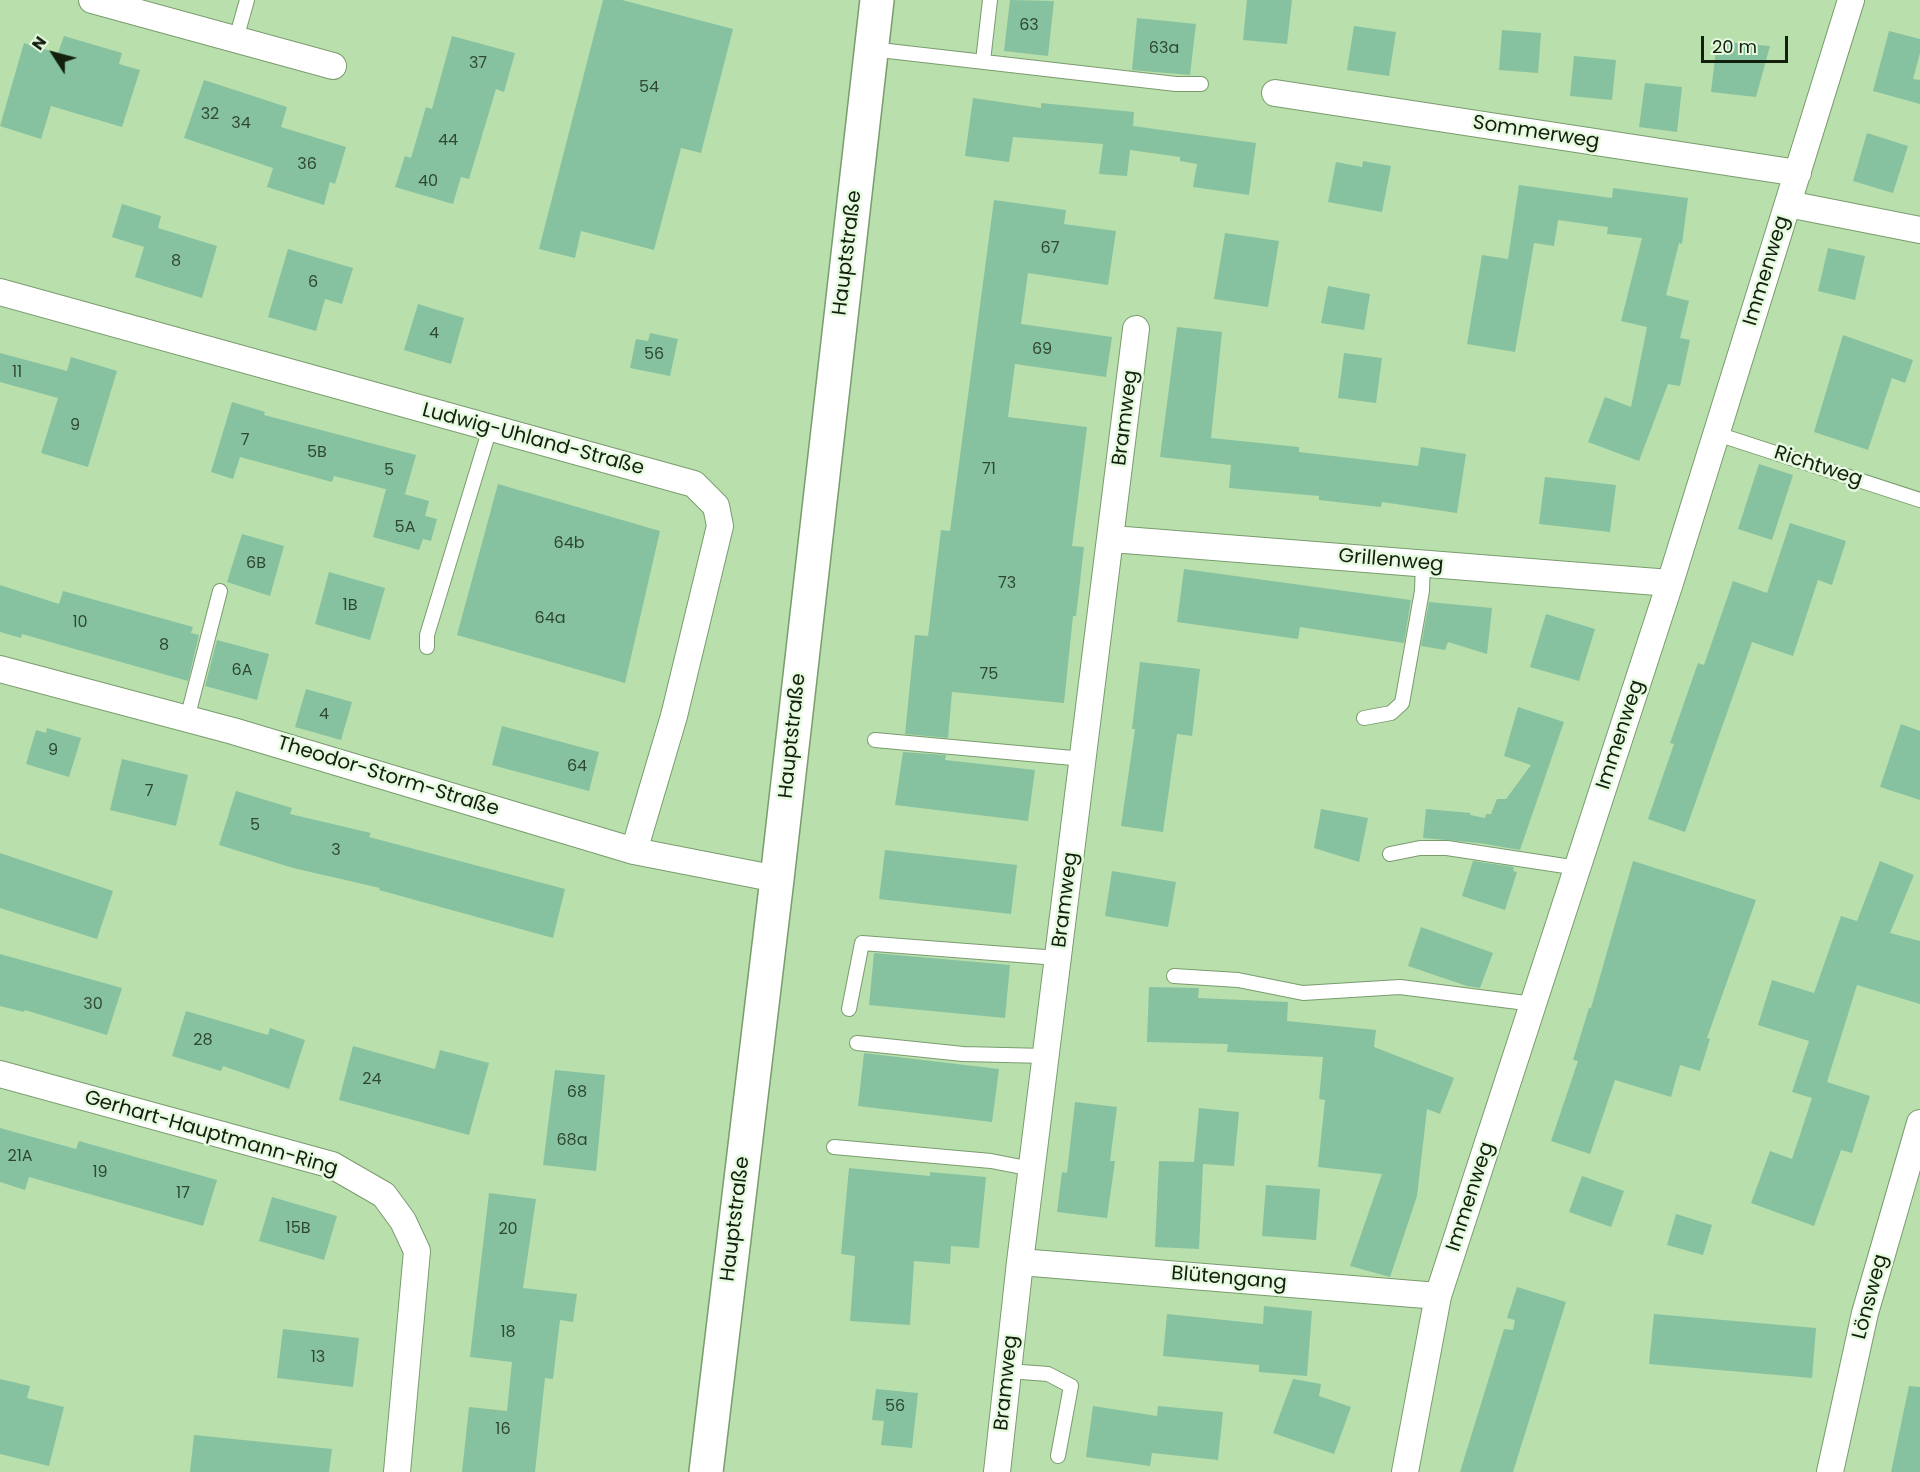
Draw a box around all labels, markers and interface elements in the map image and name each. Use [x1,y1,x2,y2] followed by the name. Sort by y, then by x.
[1019,16,1039,36] house number: 63
[24,24,84,84] north arrow
[1704,24,1791,62] scale bar
[26,31,52,55] text: N
[1712,34,1757,59] text: 20 m
[1149,39,1179,59] house number: 63a
[469,54,487,74] house number: 37
[639,78,659,98] house number: 54
[201,105,219,125] house number: 32
[1471,111,1601,155] street label: Sommerweg
[231,114,251,134] house number: 34
[438,131,458,151] house number: 44
[297,155,317,175] house number: 36
[418,172,438,192] house number: 40
[828,189,868,317] street label: Hauptstraße
[1739,213,1795,329] street label: Immenweg
[1041,239,1059,259] house number: 67
[171,252,181,272] house number: 8
[308,273,318,293] house number: 6
[429,324,439,344] house number: 4
[1032,340,1052,360] house number: 69
[644,345,664,365] house number: 56
[12,363,22,383] house number: 11
[1108,369,1144,467] street label: Bramweg
[419,399,647,481] street label: Ludwig-Uhland-Straße
[70,416,80,436] house number: 9
[241,431,249,451] house number: 7
[1771,441,1865,493] street label: Richtweg
[307,443,327,463] house number: 5B
[982,460,996,480] house number: 71
[384,461,394,481] house number: 5
[395,518,415,538] house number: 5A
[553,534,585,554] house number: 64b
[1338,544,1444,578] street label: Grillenweg
[246,554,266,574] house number: 6B
[998,574,1016,594] house number: 73
[343,596,357,616] house number: 1B
[534,609,566,629] house number: 64a
[72,613,88,633] house number: 10
[159,636,169,656] house number: 8
[232,661,252,681] house number: 6A
[980,665,998,685] house number: 75
[774,672,812,800] street label: Hauptstraße
[1592,677,1650,793] street label: Immenweg
[319,705,329,725] house number: 4
[274,732,502,822] street label: Theodor-Storm-Straße
[48,741,58,761] house number: 9
[567,757,587,777] house number: 64
[145,782,153,802] house number: 7
[250,816,260,836] house number: 5
[331,841,341,861] house number: 3
[1048,851,1084,949] street label: Bramweg
[83,995,103,1015] house number: 30
[193,1031,213,1051] house number: 28
[362,1070,382,1090] house number: 24
[567,1083,587,1103] house number: 68
[81,1086,341,1182] street label: Gerhart-Hauptmann-Ring
[556,1131,588,1151] house number: 68a
[1442,1139,1500,1255] street label: Immenweg
[7,1147,33,1167] house number: 21A
[716,1155,756,1283] street label: Hauptstraße
[92,1163,108,1183] house number: 19
[176,1184,190,1204] house number: 17
[286,1219,310,1239] house number: 15B
[498,1220,518,1240] house number: 20
[1848,1252,1894,1342] street label: Lönsweg
[1170,1262,1288,1296] street label: Blütengang
[500,1323,516,1343] house number: 18
[990,1334,1024,1432] street label: Bramweg
[311,1348,325,1368] house number: 13
[885,1397,905,1417] house number: 56
[495,1420,511,1440] house number: 16

